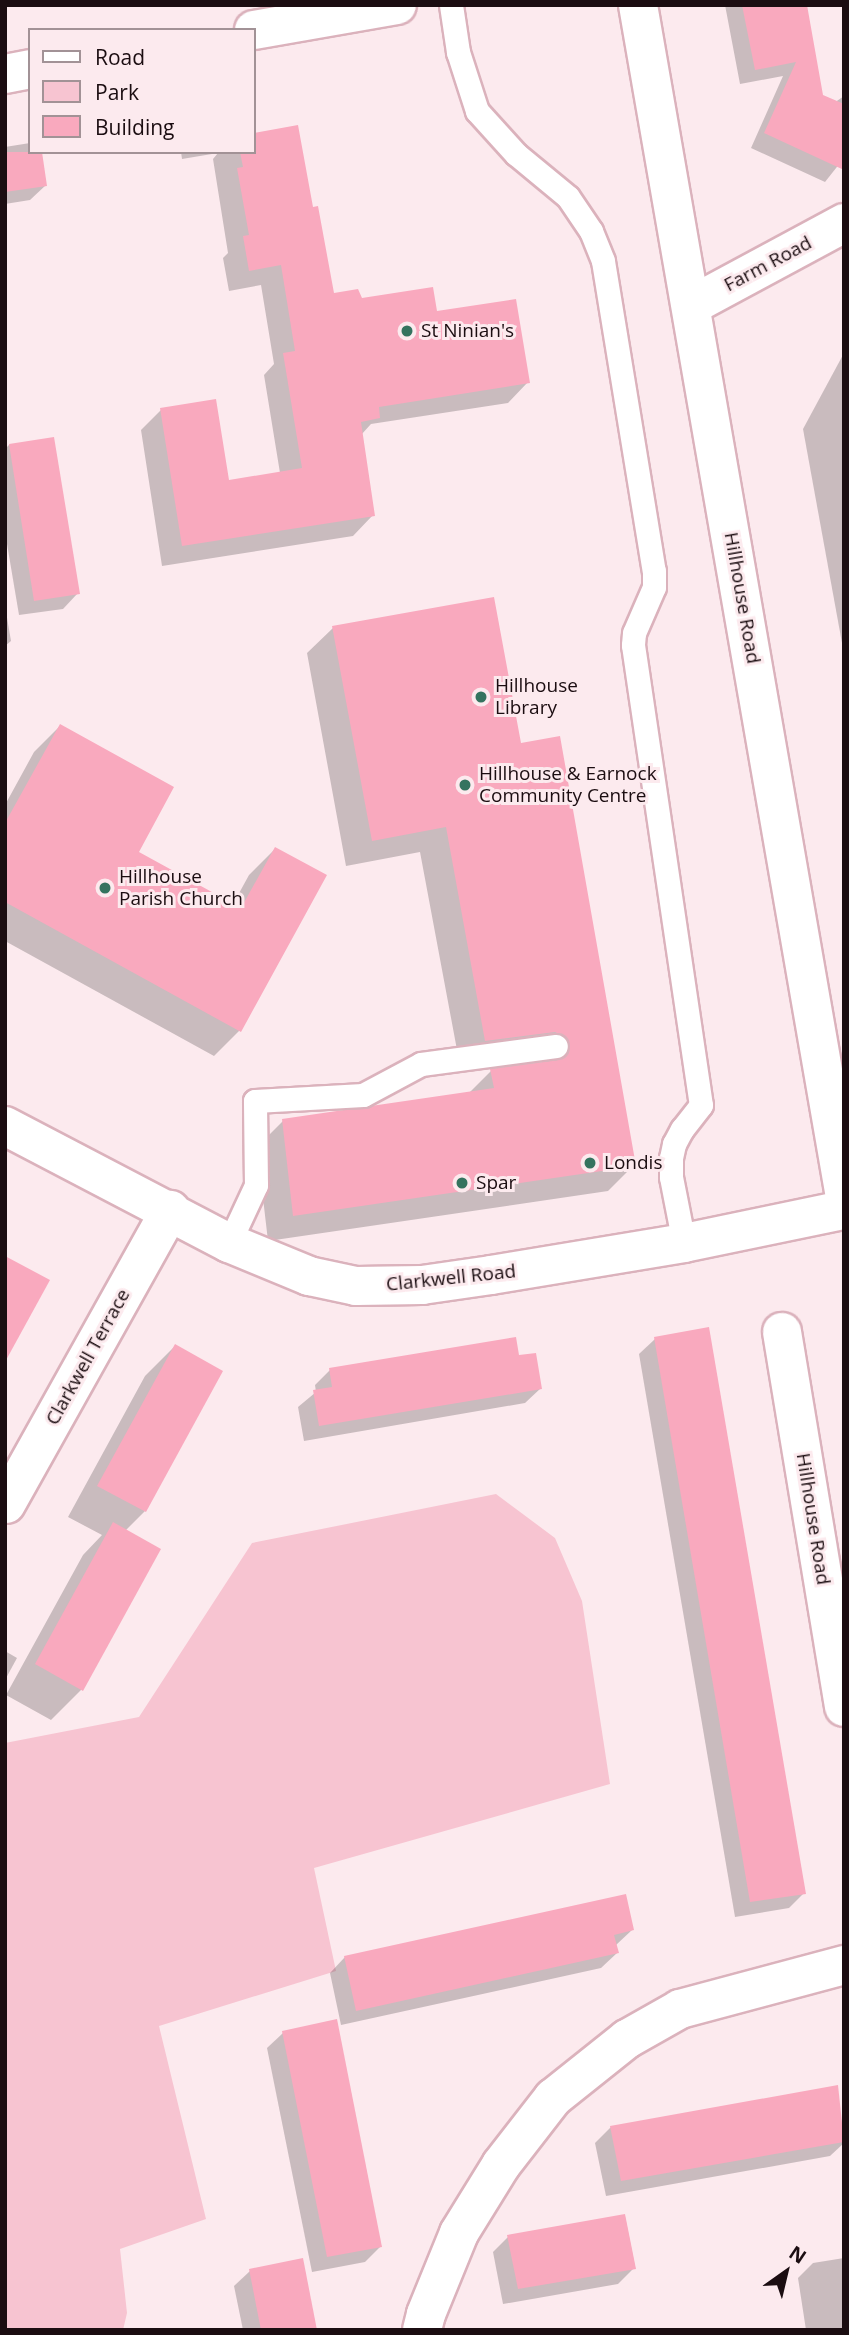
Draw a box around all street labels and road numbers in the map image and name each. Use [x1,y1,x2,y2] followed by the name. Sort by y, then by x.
[720,231,816,297] street label: Farm Road
[719,530,765,666] street label: Hillhouse Road
[385,1260,517,1296] street label: Clarkwell Road
[41,1285,135,1429] street label: Clarkwell Terrace
[791,1451,835,1587] street label: Hillhouse Road

